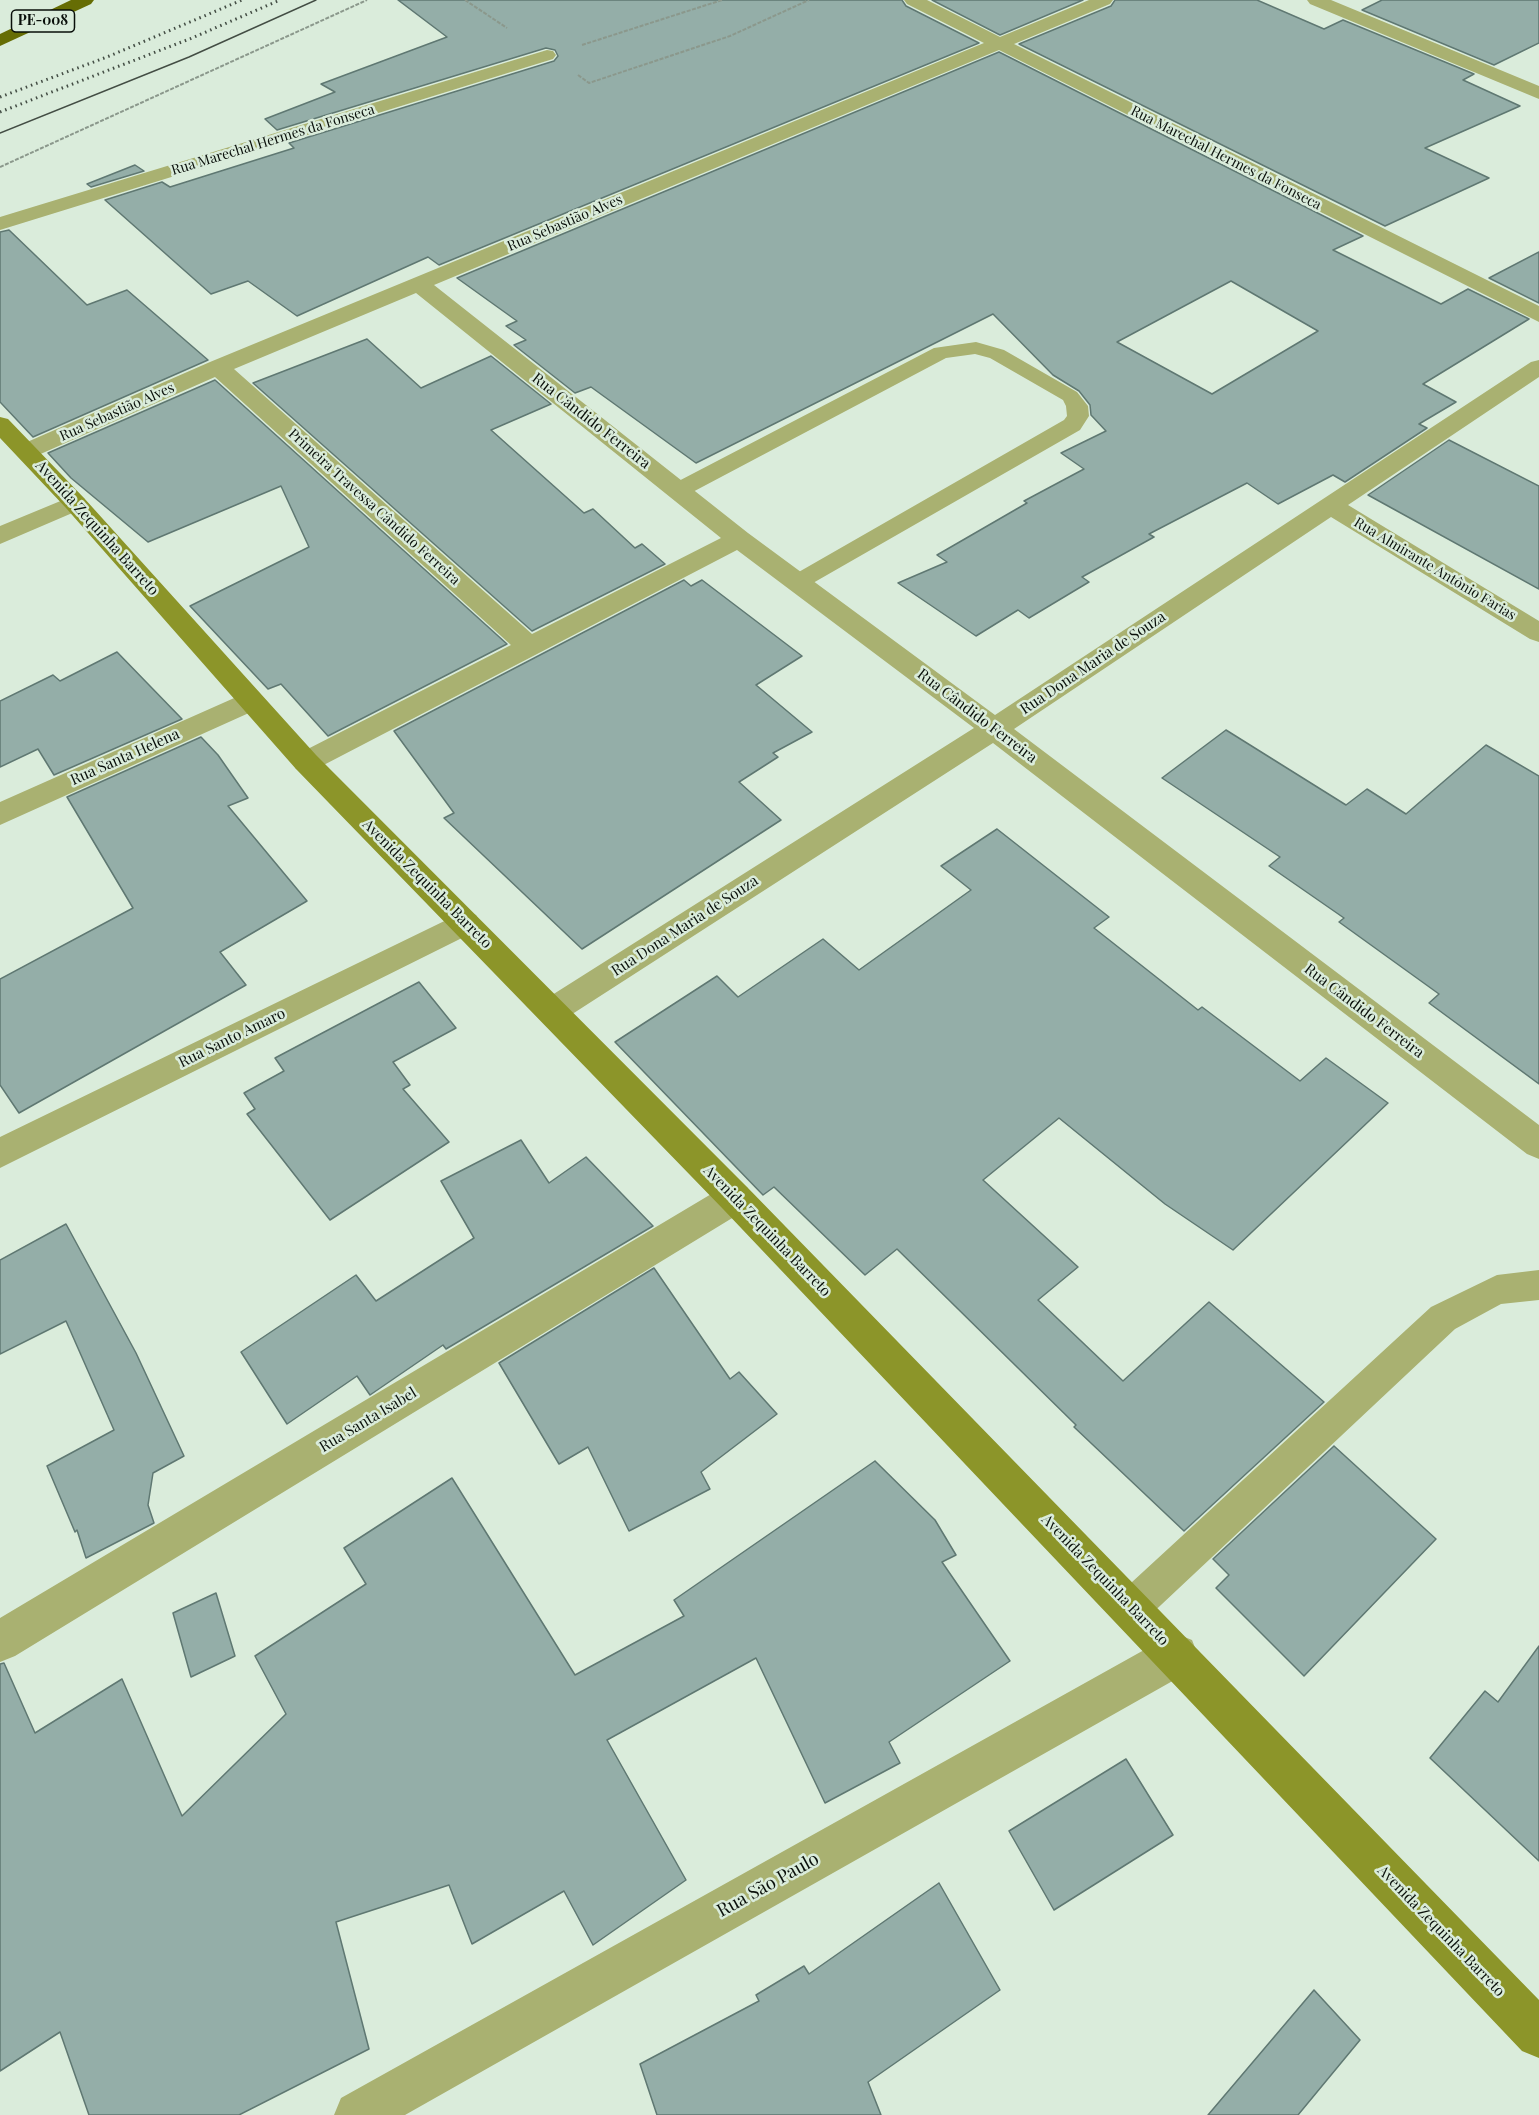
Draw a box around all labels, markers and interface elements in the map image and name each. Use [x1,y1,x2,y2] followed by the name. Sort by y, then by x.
[12,10,74,32] road number: PE-008
[169,101,377,179] street label: Rua Marechal Hermes da Fonseca
[1128,102,1324,214] street label: Rua Marechal Hermes da Fonseca
[505,191,625,255] street label: Rua Sebastião Alves
[528,369,654,473] street label: Rua Cândido Ferreira
[57,379,177,445] street label: Rua Sebastião Alves
[285,425,463,589] street label: Primeira Travessa Cândido Ferreira
[32,457,162,599] street label: Avenida Zequinha Barreto
[1351,514,1519,624] street label: Rua Almirante Antônio Farias
[1017,608,1169,718] street label: Rua Dona Maria de Souza
[914,665,1040,767] street label: Rua Cândido Ferreira
[68,725,182,789] street label: Rua Santa Helena
[359,816,495,952] street label: Avenida Zequinha Barreto
[608,872,762,980] street label: Rua Dona Maria de Souza
[1301,960,1427,1062] street label: Rua Cândido Ferreira
[176,1004,288,1072] street label: Rua Santo Amaro
[700,1162,834,1300] street label: Avenida Zequinha Barreto
[316,1384,420,1456] street label: Rua Santa Isabel
[1038,1511,1172,1649] street label: Avenida Zequinha Barreto
[713,1848,823,1922] street label: Rua São Paulo
[1374,1862,1508,2000] street label: Avenida Zequinha Barreto

